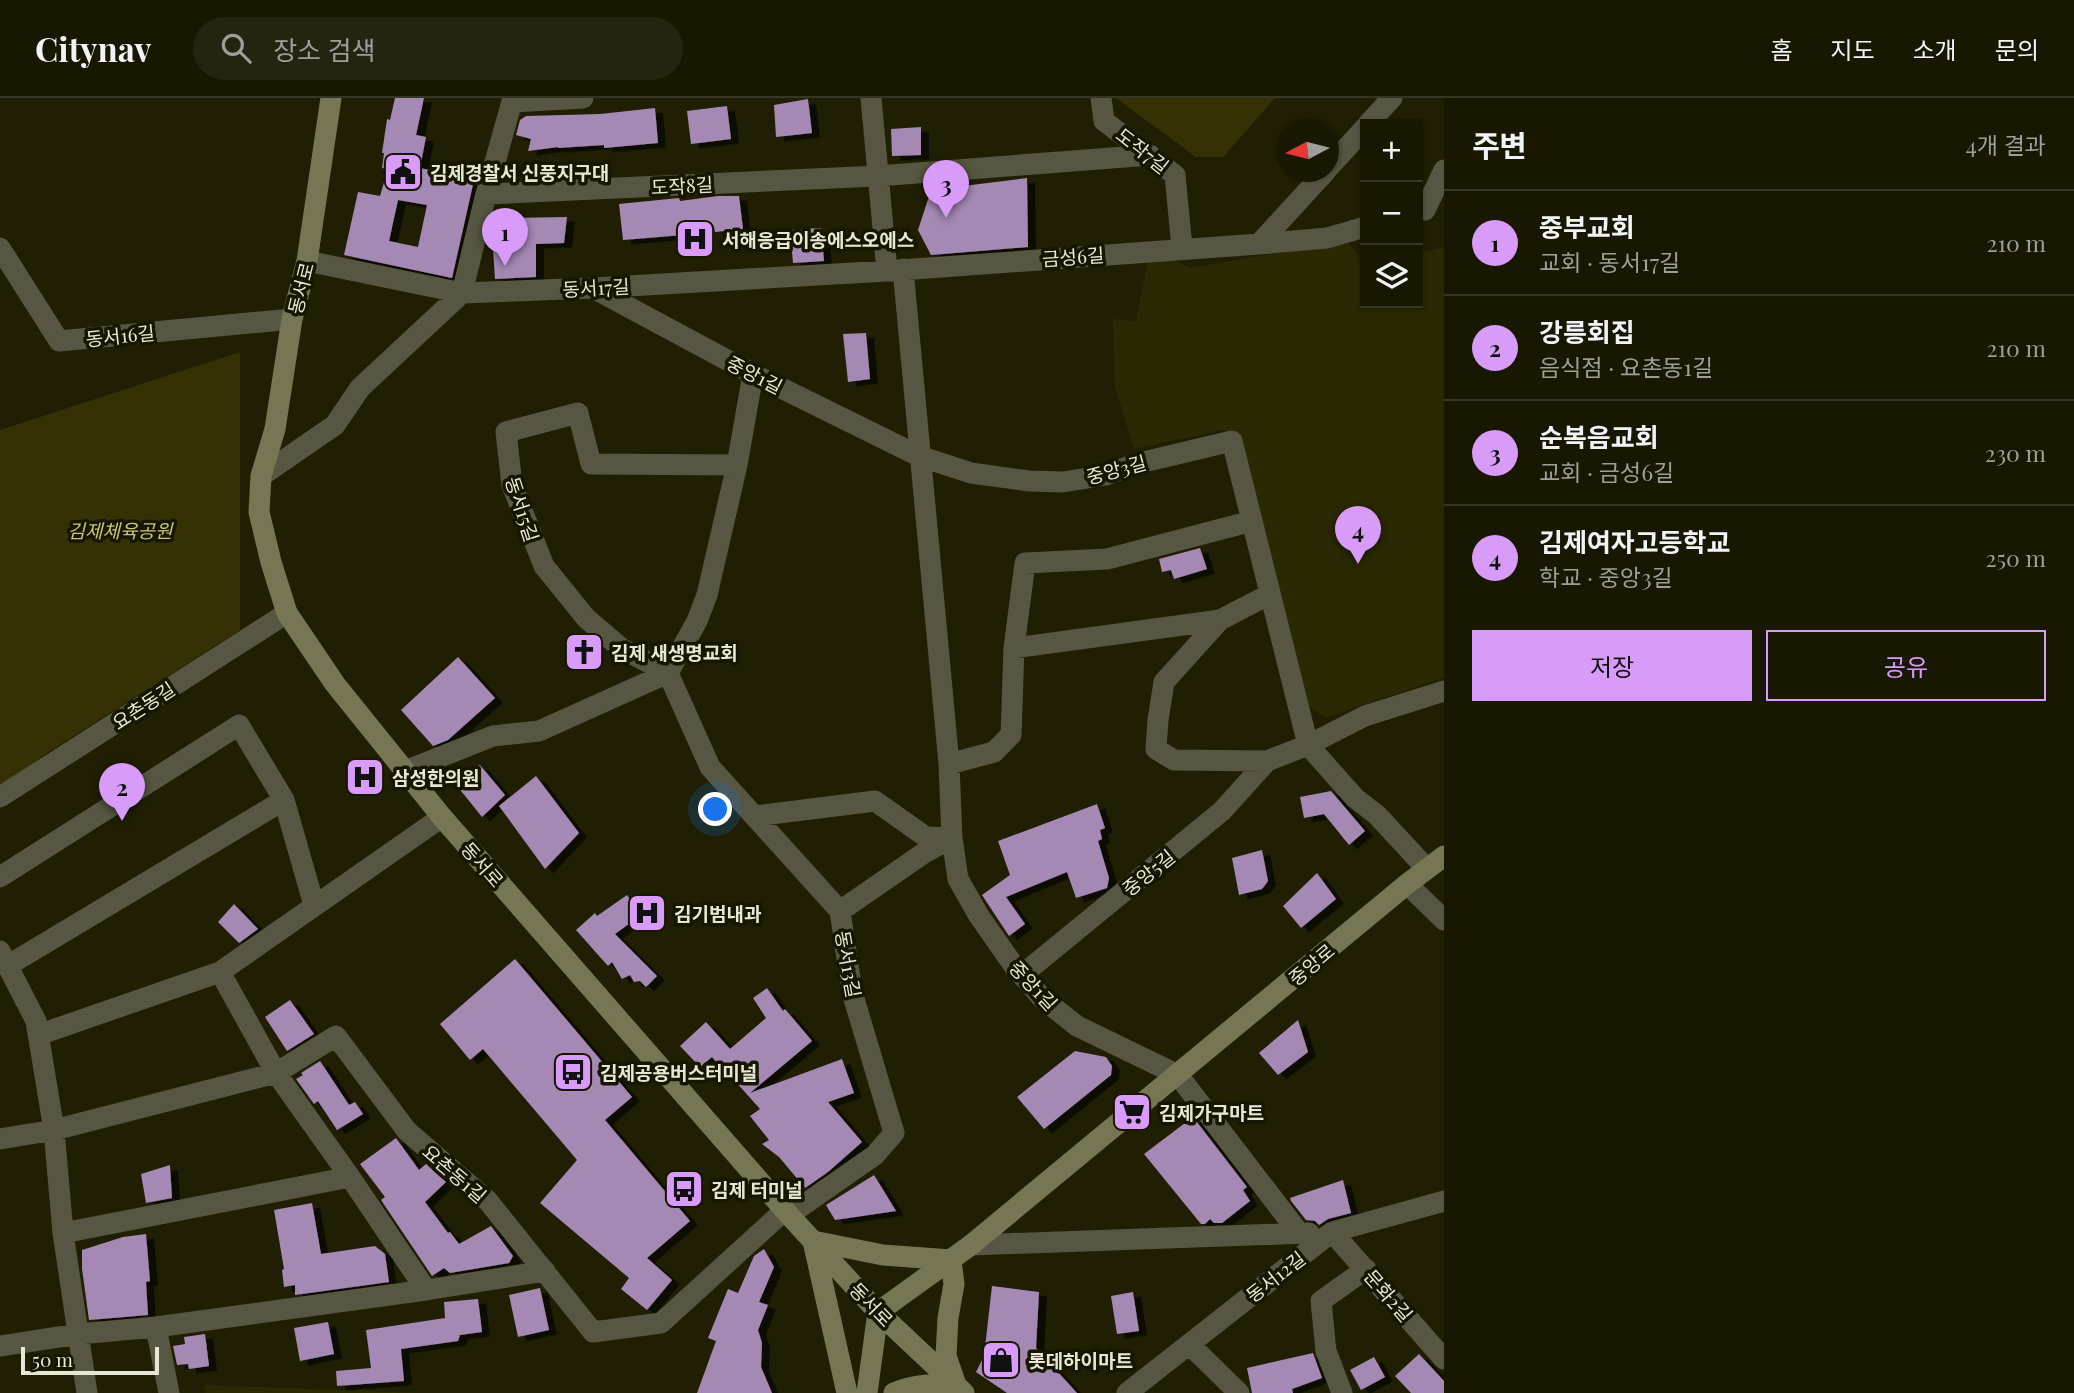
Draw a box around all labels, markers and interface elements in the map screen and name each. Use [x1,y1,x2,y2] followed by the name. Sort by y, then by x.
[193,17,683,80] search box
[35,26,151,70] text: Citynav
[217,29,255,67] icon: search
[273,32,375,67] text: 장소 검색
[1770,33,1792,65] text: 홈
[1830,33,1875,65] text: 지도
[1913,33,1957,65] text: 소개
[1995,33,2039,65] text: 문의
[1276,119,1339,182] north arrow
[1360,119,1423,308] map controls
[1360,119,1423,182] button: +
[1111,121,1175,179] street label: 도작7길
[1472,125,1527,165] text: 주변
[1965,129,2046,160] text: 4개 결과
[382,151,424,193] public building icon: 김제경찰서 신풍지구대
[430,159,609,185] place label: 김제경찰서 신풍지구대
[923,160,969,218] pin: 3
[650,170,714,200] street label: 도작8길
[1360,182,1423,245] button: −
[482,208,528,266] pin: 1
[1539,209,1635,244] text: 중부교회
[674,218,716,260] hospital icon: 서해응급이송에스오에스
[722,226,914,252] place label: 서해응급이송에스오에스
[1491,227,1499,258] text: 1
[1987,227,2046,258] text: 210 m
[1041,241,1105,271] street label: 금성6길
[1360,245,1423,308] button: layers
[1539,246,1680,277] text: 교회 · 동서17길
[281,259,319,317] street label: 동서로
[562,272,630,302] street label: 동서17길
[1539,314,1635,349] text: 강릉회집
[84,318,156,352] street label: 동서16길
[1489,332,1501,363] text: 2
[1987,332,2046,363] text: 210 m
[723,349,787,399] street label: 중앙1길
[1539,351,1713,382] text: 음식점 · 요촌동1길
[1539,419,1659,454] text: 순복음교회
[1489,437,1501,468] text: 3
[1985,437,2046,468] text: 230 m
[1083,449,1149,489] street label: 중앙3길
[1539,456,1674,487] text: 교회 · 금성6길
[500,473,546,545] street label: 동서15길
[1335,506,1381,564] pin: 4
[68,517,174,543] park label: 김제체육공원
[1539,524,1730,559] text: 김제여자고등학교
[1489,542,1501,573] text: 4
[1985,542,2046,573] text: 250 m
[1539,561,1673,592] text: 학교 · 중앙3길
[1472,630,1752,701] button: 저장
[1766,630,2046,701] button: 공유
[563,631,605,673] church icon: 김제 새생명교회
[611,639,738,665] place label: 김제 새생명교회
[107,675,179,735] street label: 요촌동길
[344,756,386,798] hospital icon: 삼성한의원
[99,763,145,821] pin: 2
[392,764,479,790] place label: 삼성한의원
[698,792,732,826] your location
[456,836,510,892] street label: 동서로
[1116,843,1180,901] street label: 중앙5길
[626,892,668,934] hospital icon: 김기범내과
[674,900,762,926] place label: 김기범내과
[830,928,868,1000] street label: 동서13길
[1283,937,1339,991] street label: 중앙로
[1004,954,1064,1016] street label: 중앙1길
[552,1051,594,1093] bus stop icon: 김제공용버스터미널
[600,1059,757,1085] place label: 김제공용버스터미널
[1111,1091,1153,1133] supermarket icon: 김제가구마트
[1159,1099,1264,1125] place label: 김제가구마트
[417,1138,493,1208] street label: 요촌동1길
[663,1168,705,1210] bus stop icon: 김제 터미널
[711,1176,803,1202] place label: 김제 터미널
[1240,1245,1310,1307] street label: 동서12길
[1359,1263,1419,1327] street label: 문화2길
[844,1276,900,1332] street label: 동서로
[980,1339,1022,1381] shop icon: 롯데하이마트
[21,1344,159,1376] scale bar
[32,1346,73,1372] text: 50 m
[1028,1347,1133,1373] place label: 롯데하이마트

